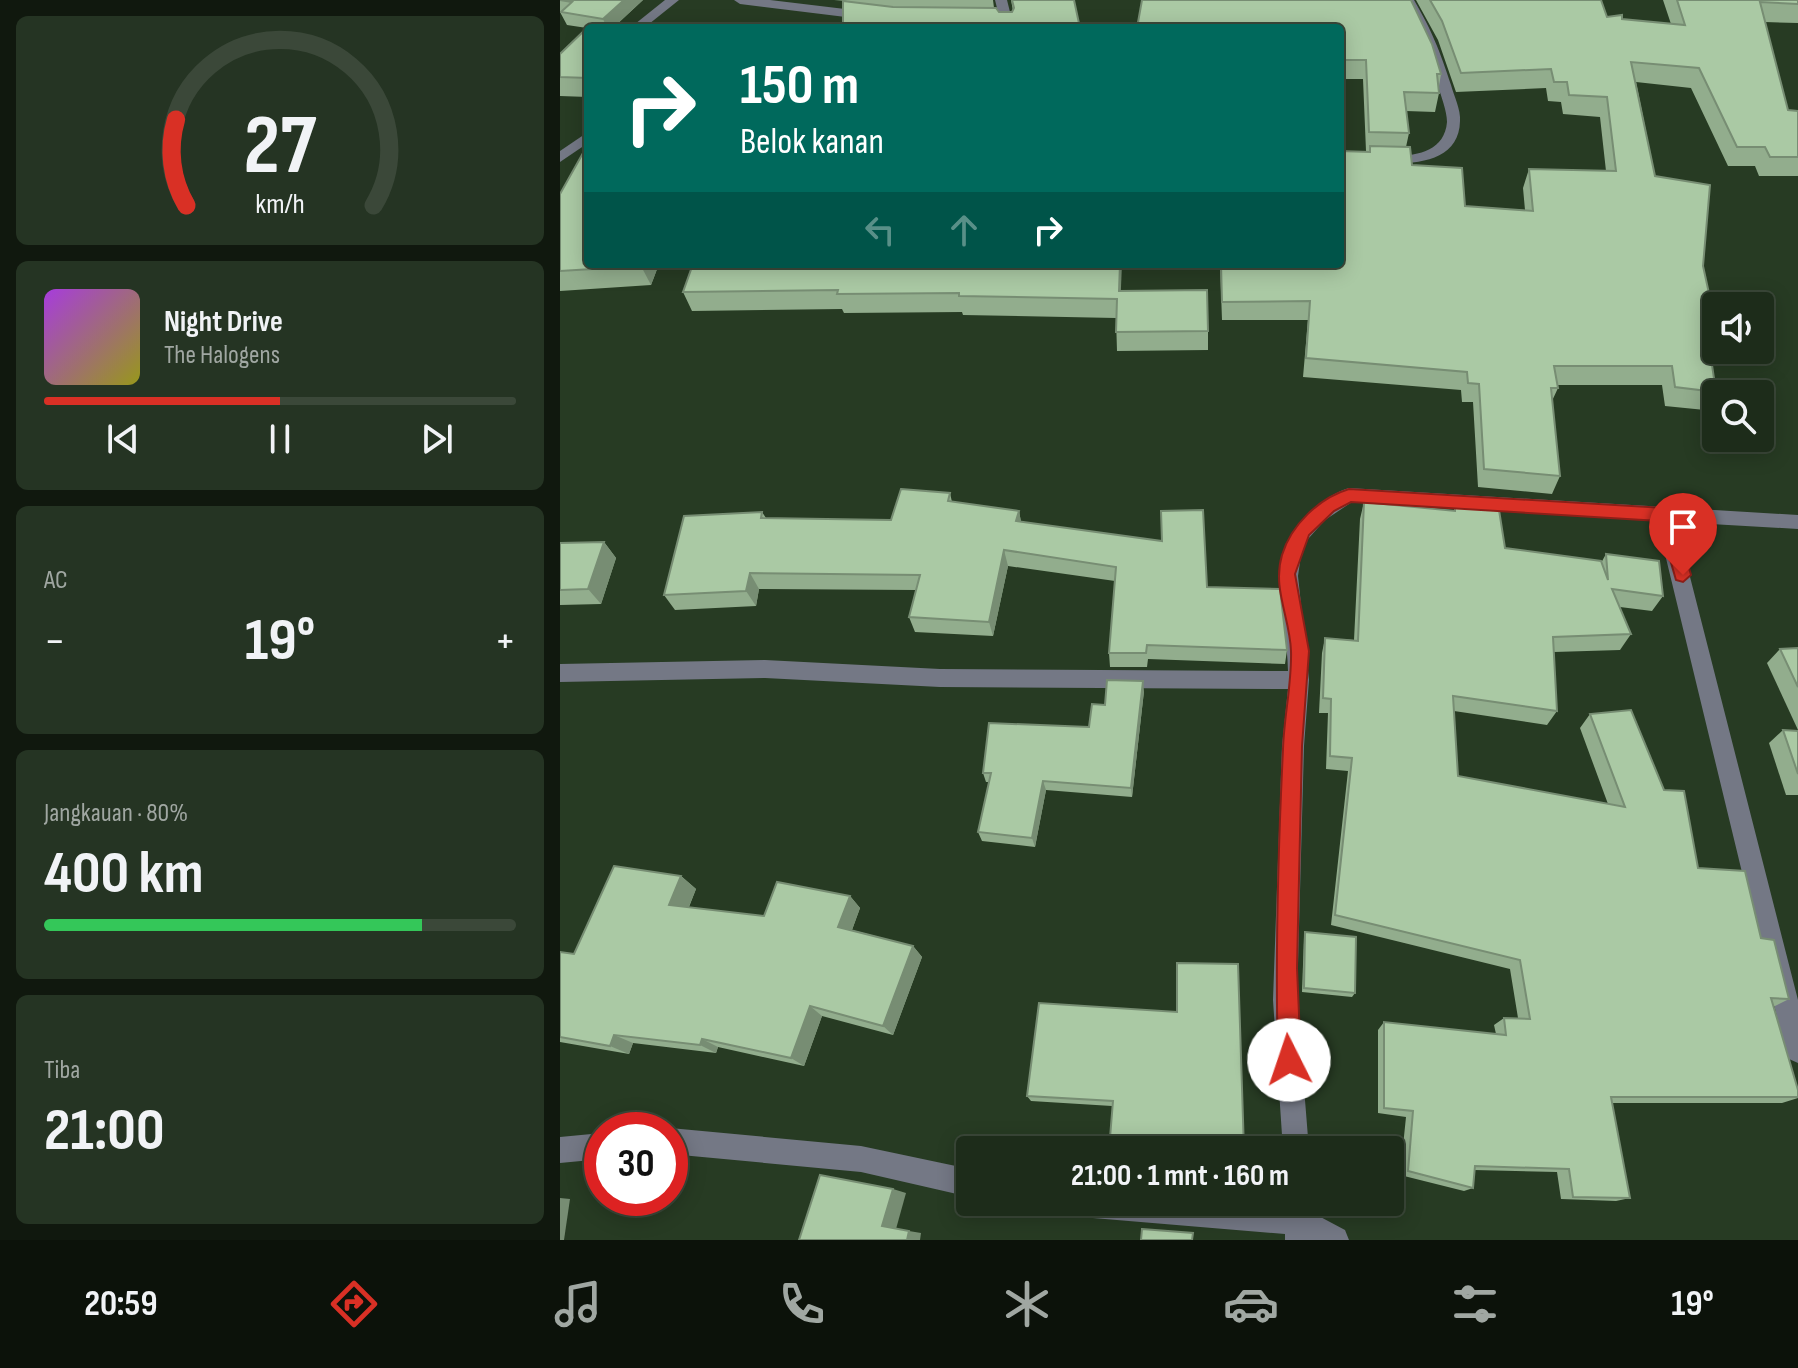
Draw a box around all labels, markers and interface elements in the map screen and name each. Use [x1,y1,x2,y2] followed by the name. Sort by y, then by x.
[740,53,859,120] text: 150 m
[608,56,712,160] icon: right
[244,97,317,197] text: 27
[740,121,884,164] text: Belok kanan
[255,188,305,223] text: km/h
[858,208,902,252] icon: left
[942,208,986,252] icon: ahead
[1026,208,1070,252] icon: right
[1702,292,1774,452] map controls
[1702,292,1774,364] button: sound
[164,304,283,340] text: Night Drive
[164,340,280,371] text: The Halogens
[1702,380,1774,452] button: search
[101,417,145,461] icon: previous
[258,417,302,461] icon: pause
[415,417,459,461] icon: next
[1649,493,1717,575] pin
[1661,505,1705,549] icon: arrive
[44,565,68,596] text: AC
[245,605,315,677] text: 19°
[44,615,66,668] text: −
[494,615,516,668] text: +
[44,798,188,829] text: Jangkauan · 80%
[44,838,204,910] text: 400 km
[1247,1018,1331,1102] position arrow
[44,1055,80,1086] text: Tiba
[44,1095,164,1167] text: 21:00
[584,1112,688,1216] speed limit sign: 30
[1071,1158,1289,1194] text: 21:00 · 1 mnt · 160 m
[326,1276,382,1332] icon: directions
[550,1276,606,1332] icon: music
[774,1276,830,1332] icon: phone
[999,1276,1055,1332] icon: climate
[1223,1276,1279,1332] icon: car
[1447,1276,1503,1332] icon: filters
[84,1283,157,1326] text: 20:59
[1671,1283,1714,1326] text: 19°

